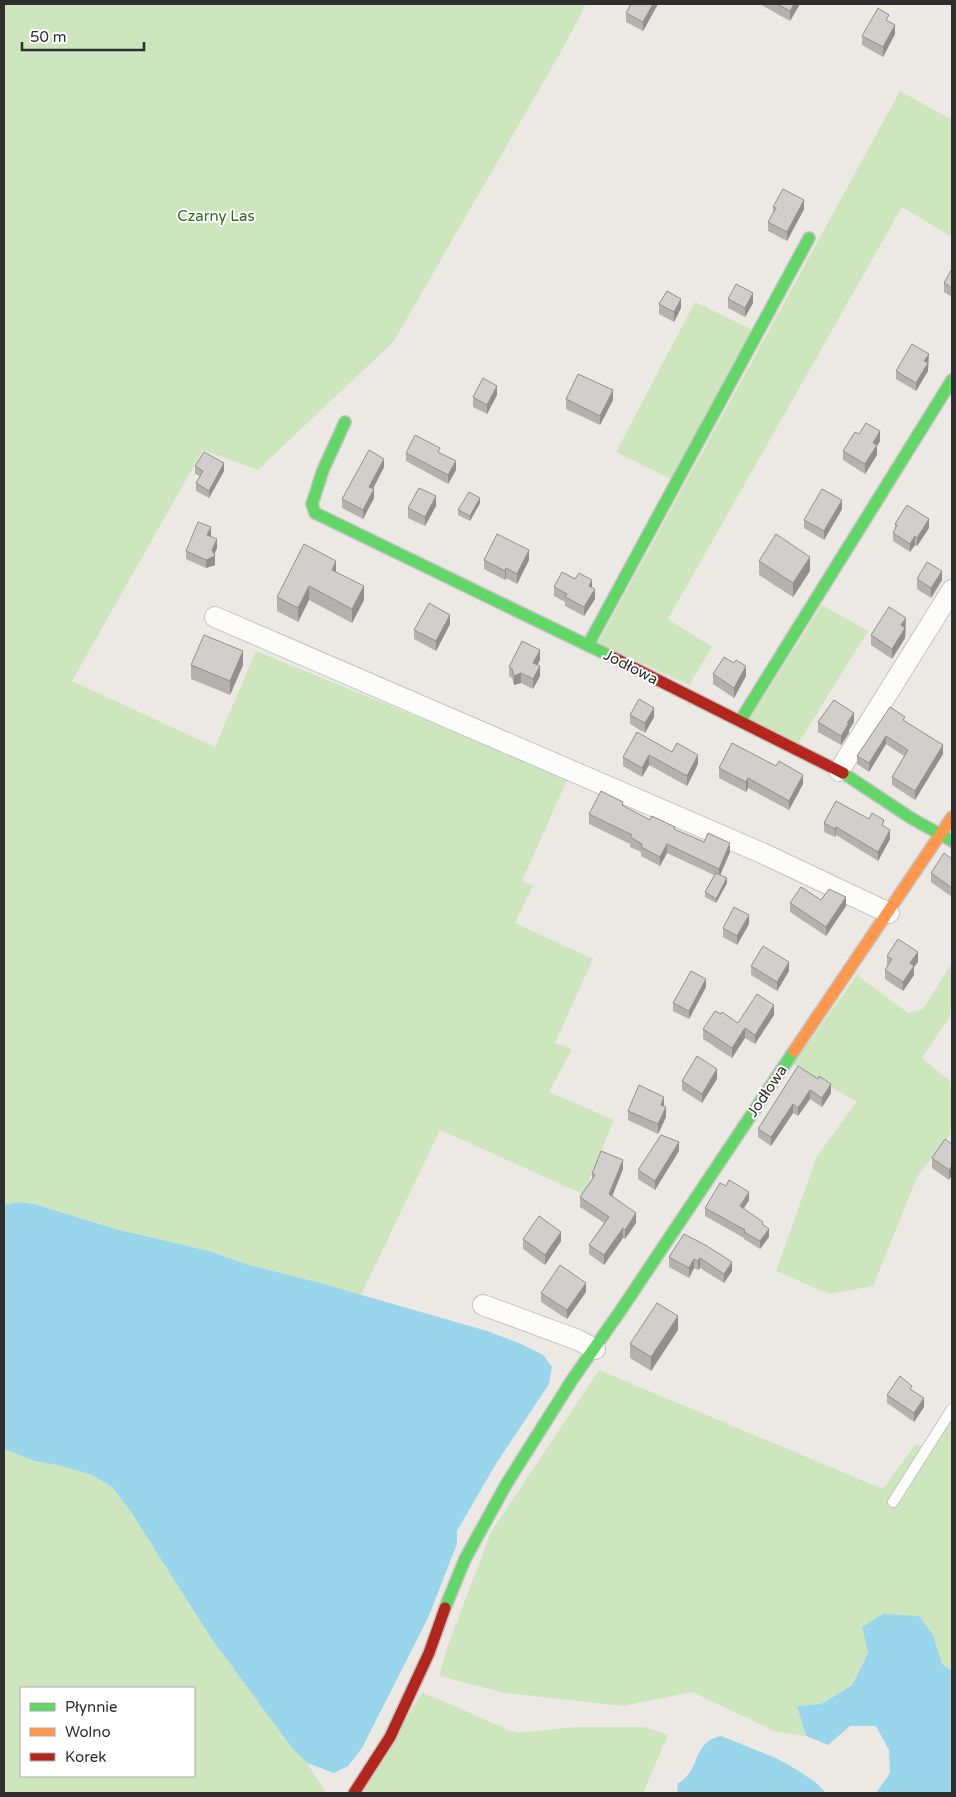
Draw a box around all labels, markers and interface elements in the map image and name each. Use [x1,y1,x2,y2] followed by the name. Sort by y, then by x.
[22,20,145,52] scale bar
[30,28,67,46] text: 50 m
[177,207,255,225] park label: Czarny Las
[601,646,661,688] street label: Jodłowa
[743,1062,791,1120] street label: Jodłowa
[20,1687,195,1777] legend
[65,1698,118,1716] text: Płynnie
[65,1723,111,1741] text: Wolno
[65,1748,106,1766] text: Korek

